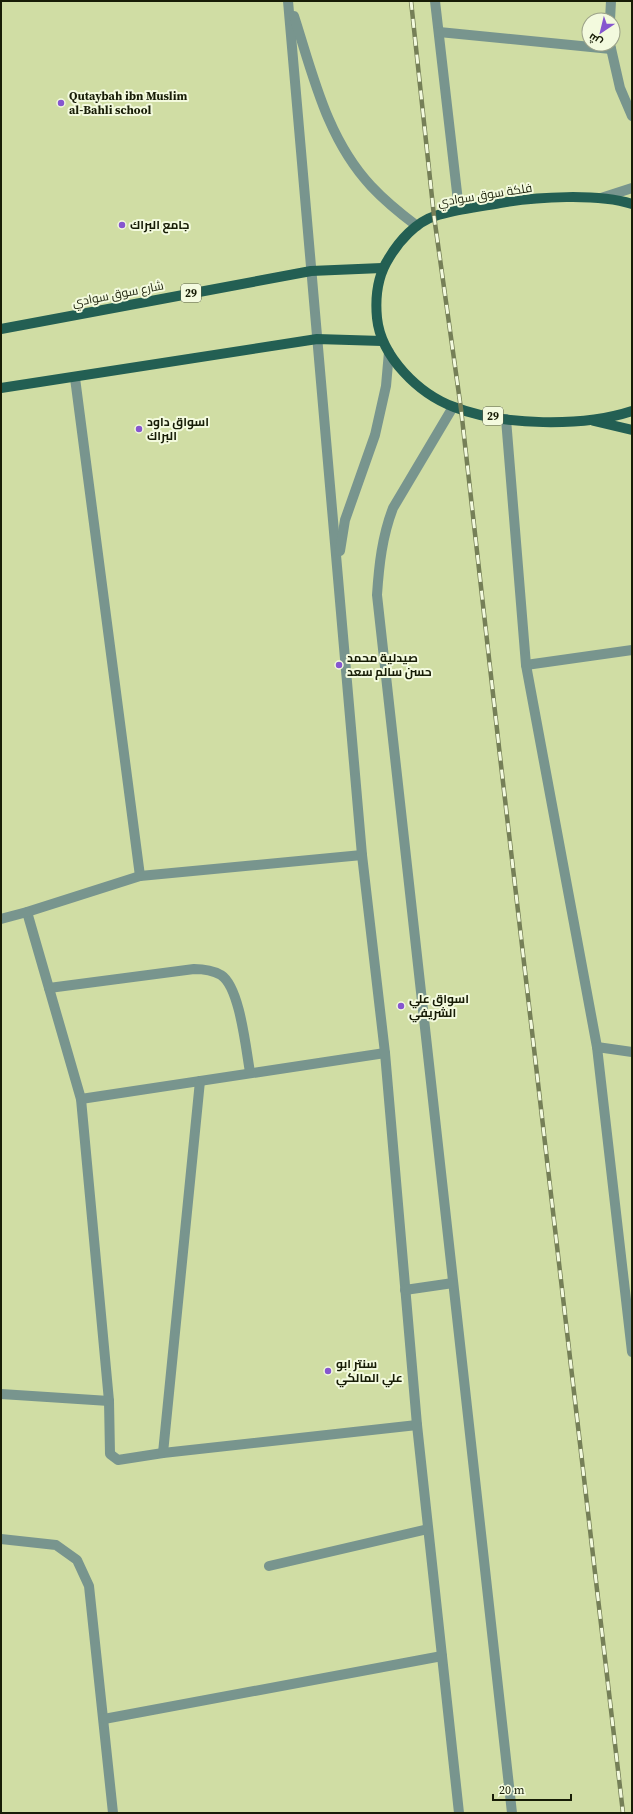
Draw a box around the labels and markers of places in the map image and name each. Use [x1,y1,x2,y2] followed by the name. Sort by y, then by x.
[69,88,188,118] place label: Qutaybah ibn Muslim al-Bahli school
[56,98,66,108] marker: Qutaybah ibn Muslim al-Bahli school
[130,217,189,234] place label: جامع البراك
[117,220,127,230] marker: جامع البراك
[147,414,209,444] place label: اسواق داود البراك
[134,424,144,434] marker: اسواق داود البراك
[347,650,432,680] place label: صيدلية محمد حسن سالم سعد
[334,660,344,670] marker: صيدلية محمد حسن سالم سعد
[409,991,469,1023] place label: اسواق علي الشريفي
[396,1001,406,1011] marker: اسواق علي الشريفي
[336,1356,403,1388] place label: سنتر ابو علي المالكي
[323,1366,333,1376] marker: سنتر ابو علي المالكي

